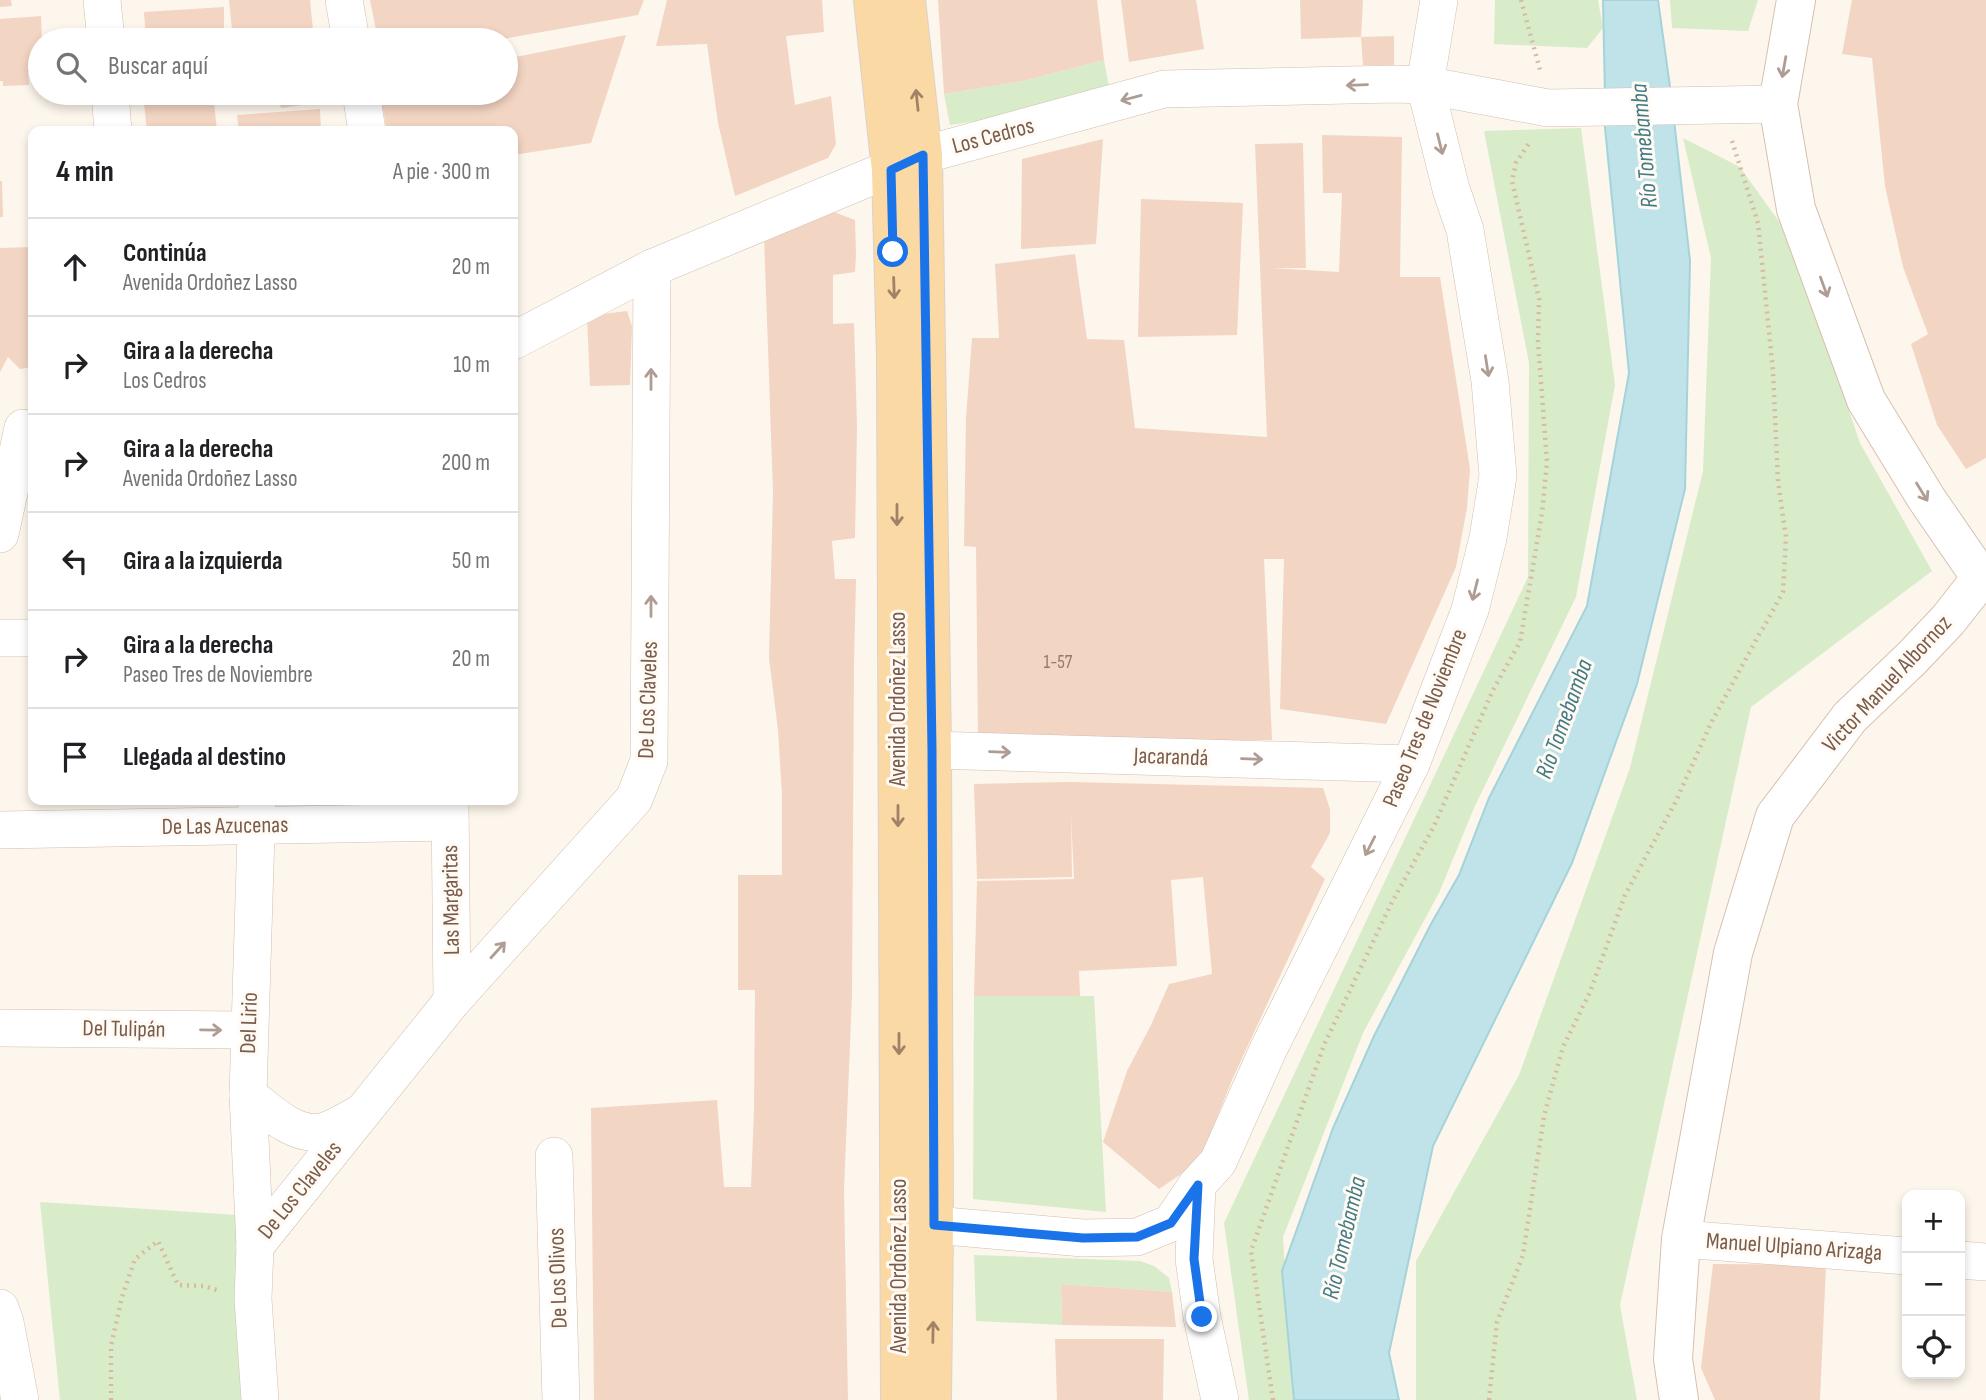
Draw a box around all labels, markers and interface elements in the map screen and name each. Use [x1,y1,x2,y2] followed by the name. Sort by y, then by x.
[28,28,518,105] search box
[52,48,90,86] icon: search
[108,51,208,82] text: Buscar aquí
[1777,55,1790,78] one-way arrow
[1346,79,1369,92] one-way arrow
[1624,82,1664,209] water label: Río Tomebamba
[911,89,924,112] one-way arrow
[1120,92,1143,105] one-way arrow
[949,112,1037,160] street label: Los Cedros
[1434,132,1447,155] one-way arrow
[56,154,114,190] text: 4 min
[393,158,490,186] text: A pie · 300 m
[877,236,908,267] route start
[123,238,207,269] text: Continúa
[56,248,94,286] icon: ahead
[452,253,490,281] text: 20 m
[123,269,298,297] text: Avenida Ordoñez Lasso
[888,276,901,299] one-way arrow
[1819,276,1832,298] one-way arrow
[123,336,273,367] text: Gira a la derecha
[56,346,94,384] icon: right
[453,351,490,379] text: 10 m
[1481,354,1494,377] one-way arrow
[123,367,207,395] text: Los Cedros
[644,367,658,390] one-way arrow
[123,434,273,465] text: Gira a la derecha
[56,444,94,482] icon: right
[442,449,490,477] text: 200 m
[123,465,298,493] text: Avenida Ordoñez Lasso
[1916,481,1930,501] one-way arrow
[890,503,904,526] one-way arrow
[56,542,94,580] icon: left
[123,546,283,577] text: Gira a la izquierda
[452,547,490,575] text: 50 m
[1468,578,1481,601] one-way arrow
[644,595,658,618] one-way arrow
[1816,610,1958,758] street label: Victor Manuel Albornoz
[884,612,912,787] street label: Avenida Ordoñez Lasso
[1376,625,1474,811] street label: Paseo Tres de Noviembre
[123,630,273,661] text: Gira a la derecha
[56,640,94,678] icon: right
[632,641,664,759] street label: De Los Claveles
[452,645,490,673] text: 20 m
[1044,651,1073,674] house number: 1-57
[1529,655,1599,783] water label: Río Tomebamba
[123,661,313,689] text: Paseo Tres de Noviembre
[56,738,94,776] icon: arrive
[123,742,286,773] text: Llegada al destino
[1132,742,1209,772] street label: Jacarandá
[988,745,1011,758] one-way arrow
[1240,753,1263,766] one-way arrow
[891,804,905,827] one-way arrow
[161,811,289,841] street label: De Las Azucenas
[1363,835,1377,856] one-way arrow
[436,845,466,955] street label: Las Margaritas
[490,941,506,959] one-way arrow
[234,992,264,1054] street label: Del Lirio
[82,1014,166,1044] street label: Del Tulipán
[199,1023,222,1037] one-way arrow
[892,1032,906,1055] one-way arrow
[252,1135,348,1245] street label: De Los Claveles
[1316,1174,1372,1302] water label: Río Tomebamba
[885,1179,913,1354] street label: Avenida Ordoñez Lasso
[1902,1190,1965,1379] map controls
[1902,1190,1965,1253] button: +
[542,1227,574,1329] street label: De Los Olivos
[1705,1227,1883,1267] street label: Manuel Ulpiano Arizaga
[1902,1253,1965,1316] button: −
[1186,1301,1217,1332] route end
[1902,1316,1965,1379] button: locate
[926,1321,939,1344] one-way arrow

